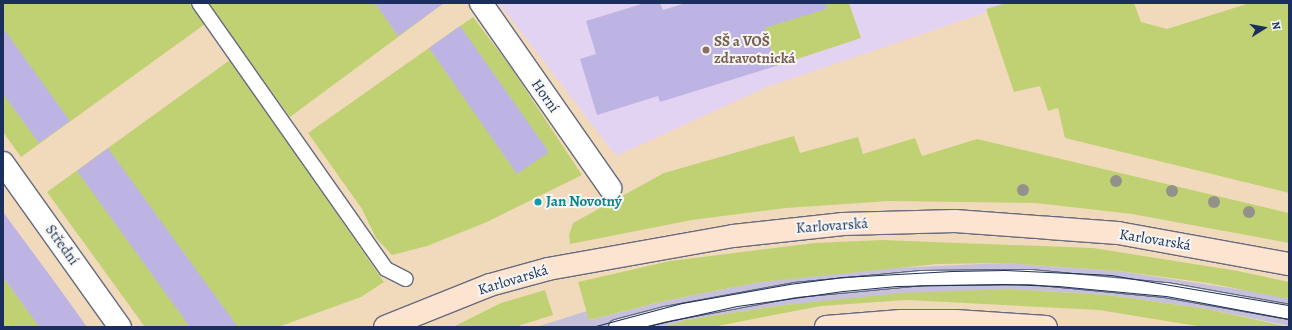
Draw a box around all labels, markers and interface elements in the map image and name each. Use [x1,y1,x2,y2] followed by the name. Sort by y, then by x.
[1244,8,1284,48] north arrow
[1268,20,1284,31] text: N
[714,32,795,67] place label: SŠ a VOŠ zdravotnická
[701,45,711,55] marker: SŠ a VOŠ zdravotnická
[527,76,563,116] street label: Horní
[546,193,622,211] place label: Jan Novotný
[533,197,543,207] marker: Jan Novotný
[795,215,869,237] street label: Karlovarská
[41,221,83,269] street label: Střední
[1118,225,1192,255] street label: Karlovarská
[476,261,550,299] street label: Karlovarská

